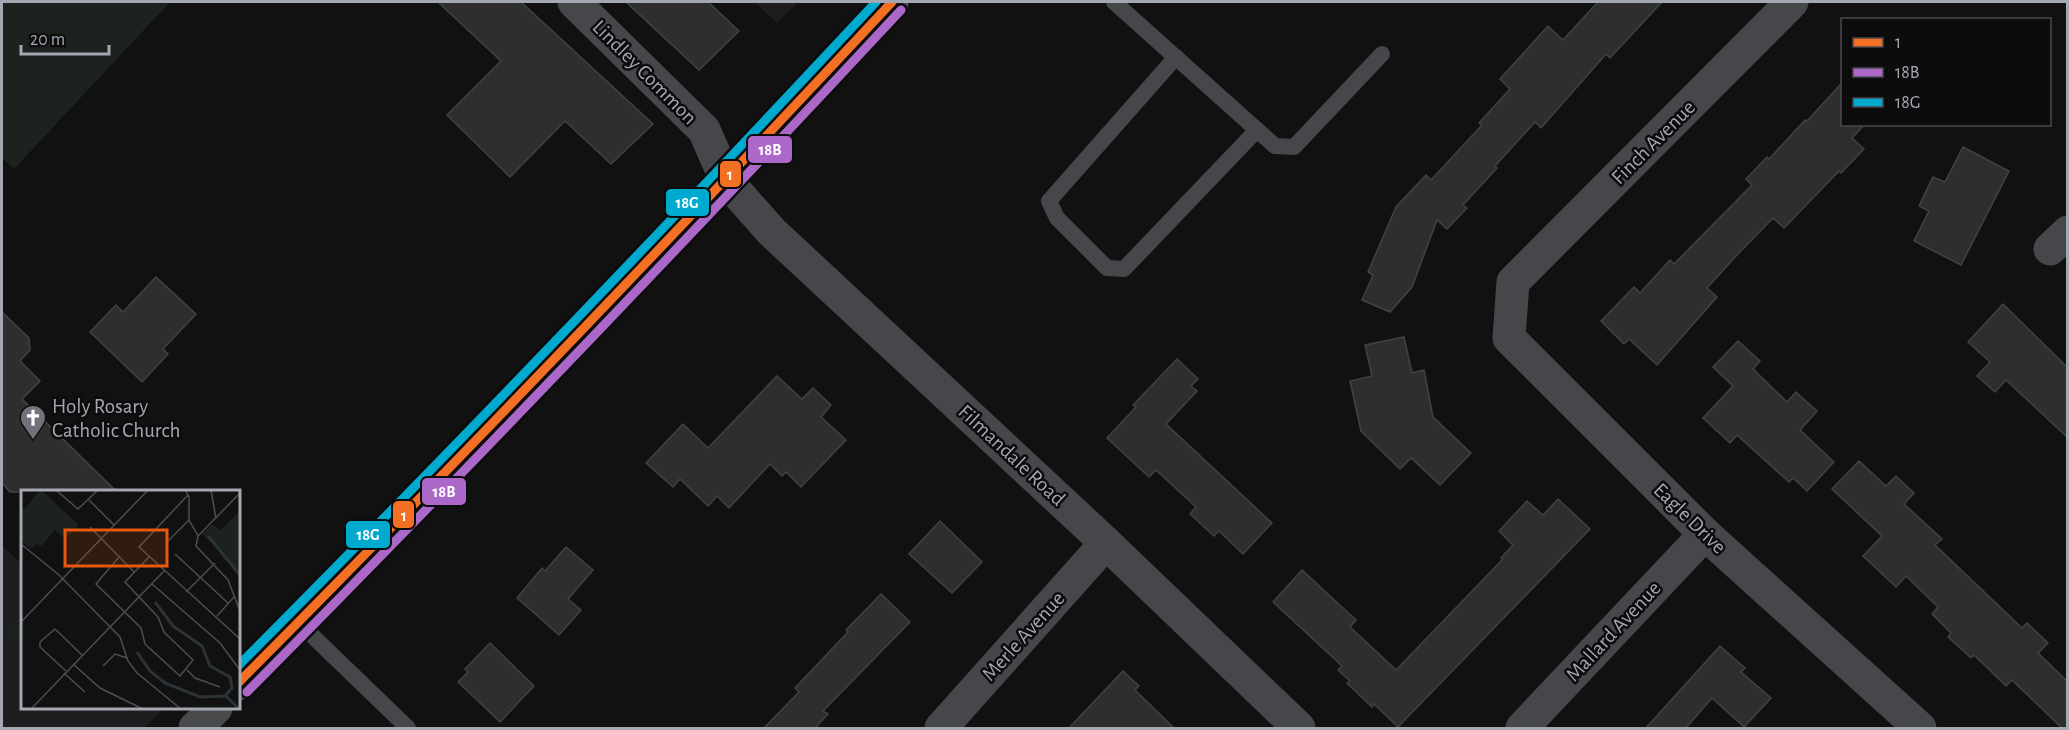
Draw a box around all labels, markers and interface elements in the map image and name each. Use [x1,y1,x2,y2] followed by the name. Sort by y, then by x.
[589,16,701,128] street label: Lindley Common
[21,18,110,56] scale bar
[1841,18,2051,126] legend
[30,31,65,49] text: 20 m
[1895,34,1901,52] text: 1
[1895,64,1919,82] text: 18B
[1895,94,1921,112] text: 18G
[1607,96,1699,188] street label: Finch Avenue
[747,135,793,164] line badge: 18B
[759,142,781,158] text: 18B
[719,160,742,188] line badge: 1
[727,167,733,183] text: 1
[665,188,710,217] line badge: 18G
[675,195,699,211] text: 18G
[52,396,180,441] place label: Holy Rosary Catholic Church
[954,401,1069,510] street label: Filmandale Road
[18,403,48,441] church icon: Holy Rosary Catholic Church
[421,477,467,506] line badge: 18B
[1649,479,1730,558] street label: Eagle Drive
[433,484,455,500] text: 18B
[21,490,240,709] inset map
[392,500,415,529] line badge: 1
[401,508,407,524] text: 1
[345,520,391,549] line badge: 18G
[356,527,380,543] text: 18G
[1562,577,1665,685] street label: Mallard Avenue
[978,588,1069,685] street label: Merle Avenue

